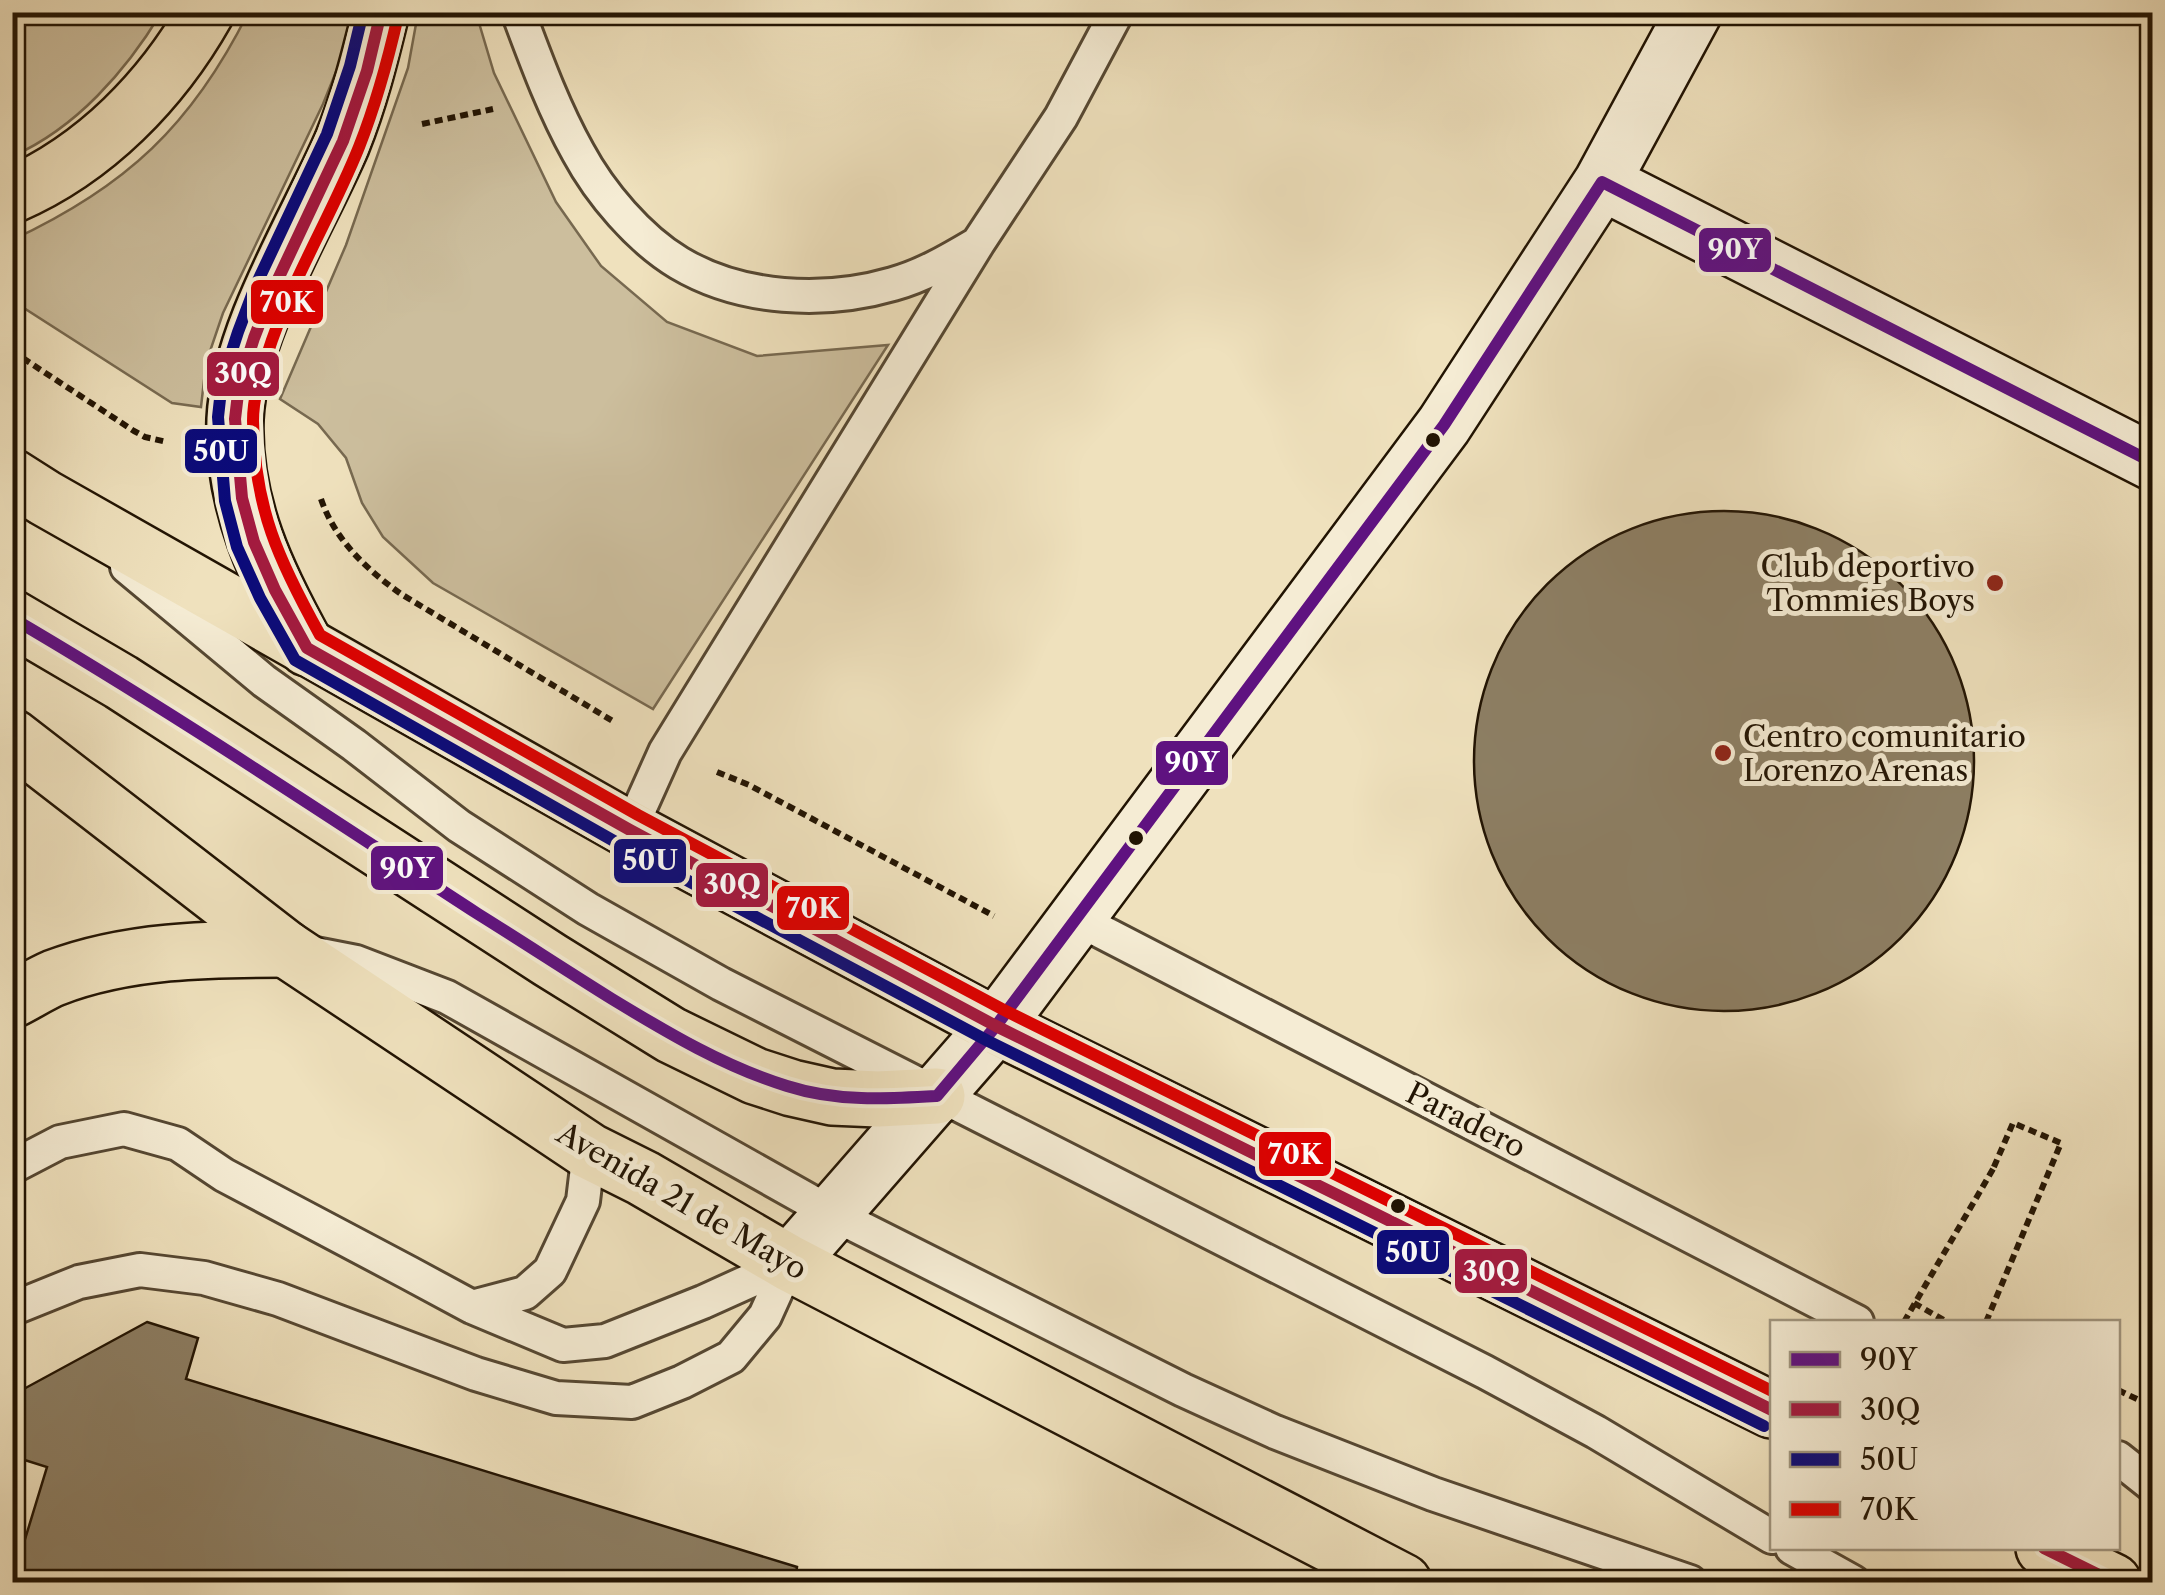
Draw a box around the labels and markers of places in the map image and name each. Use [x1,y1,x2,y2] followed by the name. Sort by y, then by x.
[1423,430,1443,450] unlabelled marker
[1761,548,1975,619] place label: Club deportivo Tommies Boys
[1984,572,2006,594] marker: Club deportivo Tommies Boys
[1743,718,2026,789] place label: Centro comunitario Lorenzo Arenas
[1712,742,1734,764] marker: Centro comunitario Lorenzo Arenas
[1126,828,1146,848] unlabelled marker
[1388,1196,1408,1216] unlabelled marker

